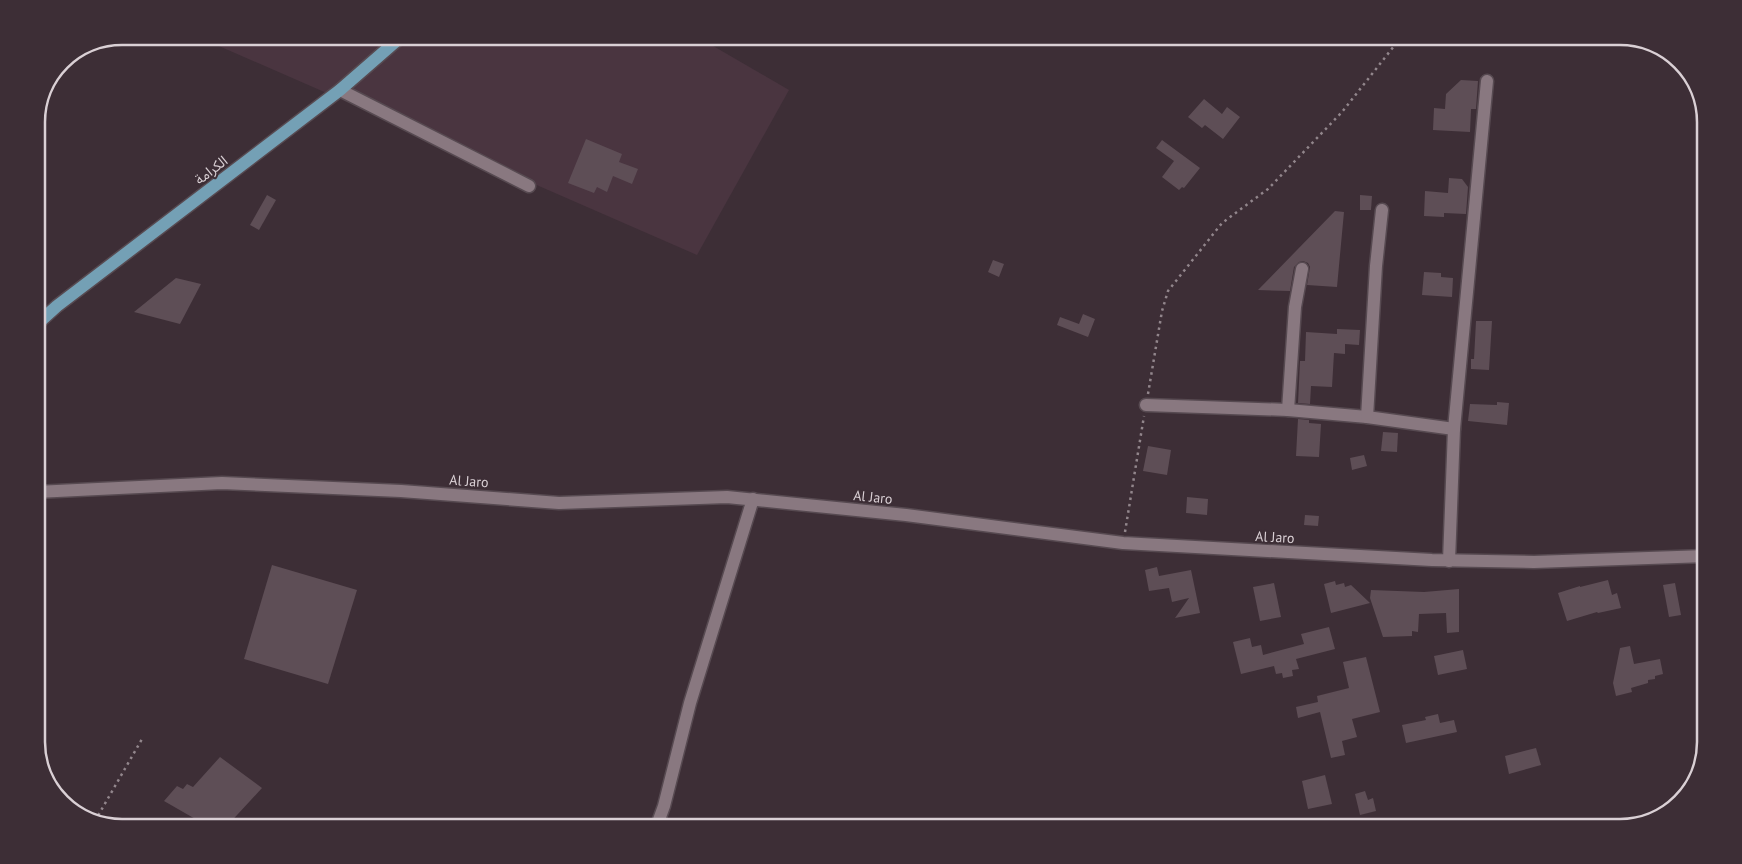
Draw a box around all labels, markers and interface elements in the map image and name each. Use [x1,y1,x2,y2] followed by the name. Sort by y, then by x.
[191,152,231,188] street label: الكرامة
[449,471,489,491] street label: Al Jaro
[853,486,893,508] street label: Al Jaro
[1255,527,1295,547] street label: Al Jaro

